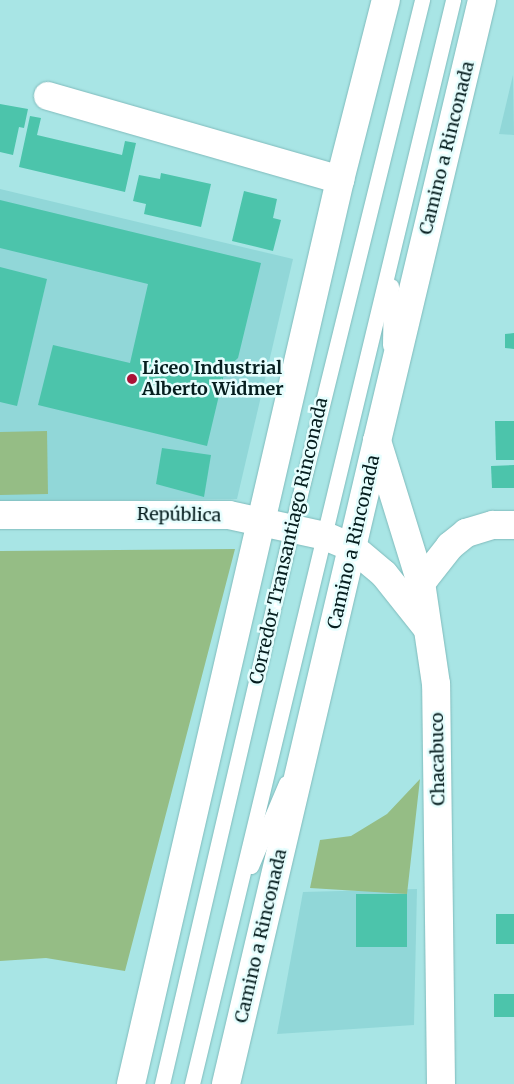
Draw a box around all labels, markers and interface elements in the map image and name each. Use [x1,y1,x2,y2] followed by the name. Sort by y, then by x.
[415,59,479,237] street label: Camino a Rinconada
[142,358,284,400] place label: Liceo Industrial Alberto Widmer
[126,373,138,385] marker: Liceo Industrial Alberto Widmer
[245,396,333,686] street label: Corredor Transantiago Rinconada
[323,453,385,631] street label: Camino a Rinconada
[137,503,221,527] street label: República
[426,712,450,806] street label: Chacabuco
[230,847,292,1025] street label: Camino a Rinconada

